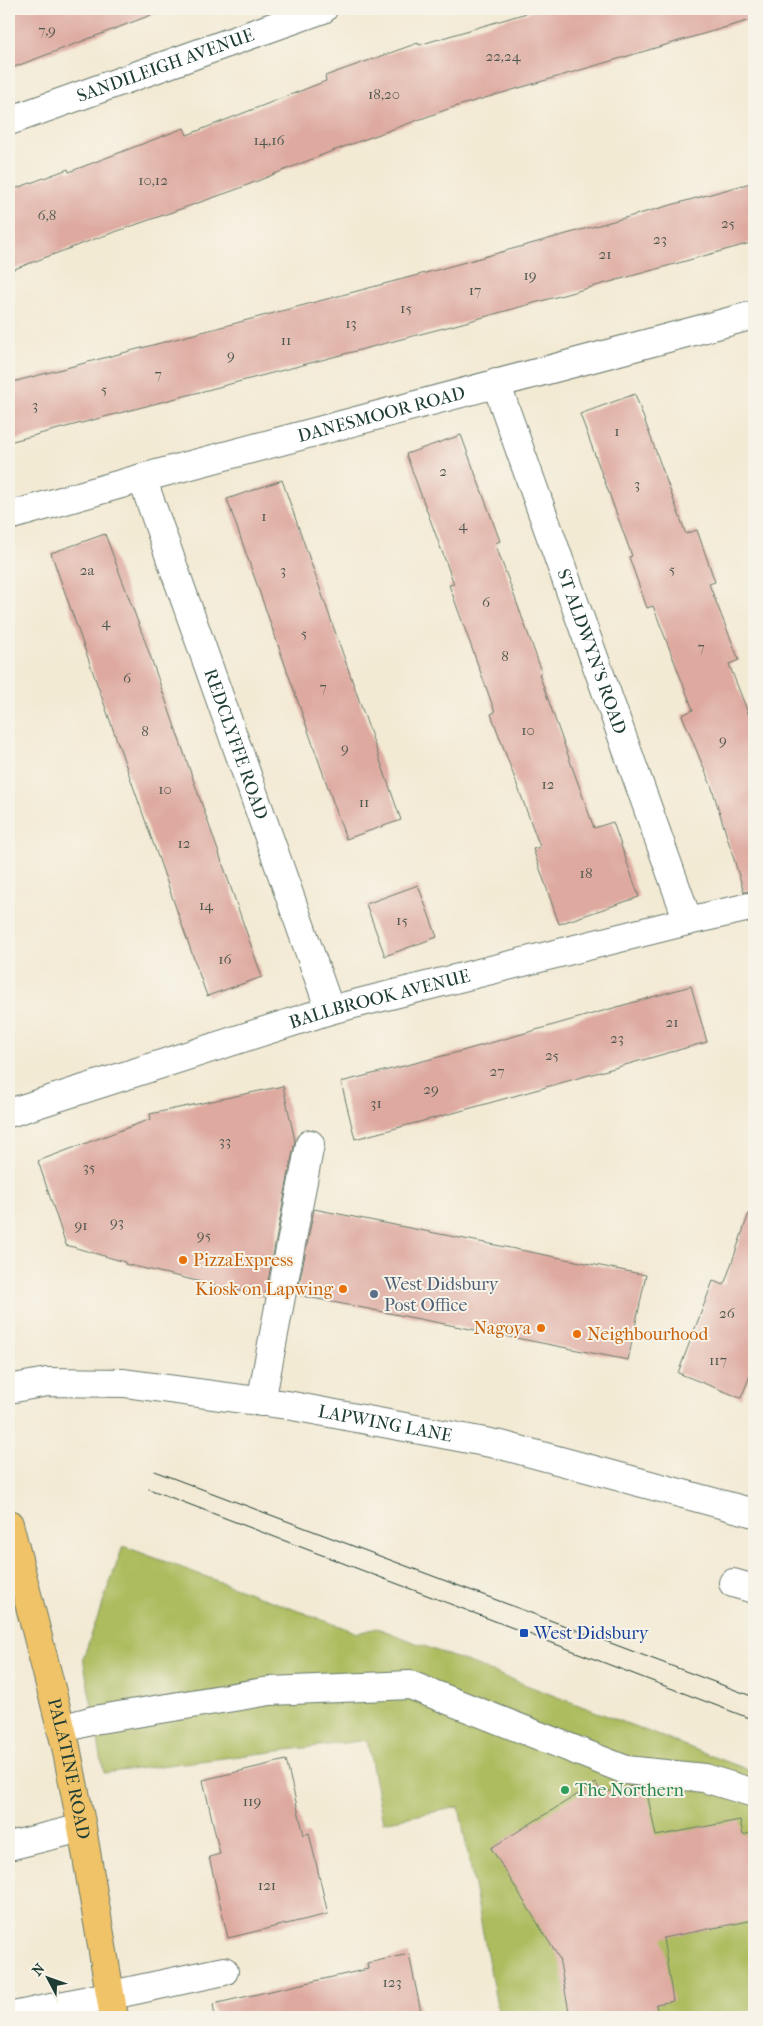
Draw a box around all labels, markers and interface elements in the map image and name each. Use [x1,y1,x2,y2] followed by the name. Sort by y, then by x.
[38,21,56,39] house number: 7,9
[74,24,257,107] street label: SANDILEIGH AVENUE
[485,47,522,65] house number: 22,24
[368,85,400,103] house number: 18,20
[253,131,285,149] house number: 14,16
[138,171,168,189] house number: 10,12
[38,206,56,224] house number: 6,8
[721,214,735,232] house number: 25
[653,230,667,248] house number: 23
[598,245,612,263] house number: 21
[523,266,537,284] house number: 19
[469,281,481,299] house number: 17
[400,299,412,317] house number: 15
[345,314,357,332] house number: 13
[281,331,291,349] house number: 11
[227,346,235,364] house number: 9
[154,365,162,383] house number: 7
[101,380,107,398] house number: 5
[295,382,467,447] street label: DANESMOOR ROAD
[32,396,38,414] house number: 3
[614,422,620,440] house number: 1
[439,462,447,480] house number: 2
[634,475,640,493] house number: 3
[261,507,267,525] house number: 1
[459,516,469,534] house number: 4
[669,560,675,578] house number: 5
[80,561,95,579] house number: 2a
[280,561,286,579] house number: 3
[552,566,630,737] street label: ST ALDWYN'S ROAD
[482,593,491,611] house number: 6
[102,613,112,631] house number: 4
[301,624,307,642] house number: 5
[697,638,705,656] house number: 7
[501,647,509,665] house number: 8
[199,666,272,822] street label: REDCLYFFE ROAD
[123,669,132,687] house number: 6
[319,678,327,696] house number: 7
[521,721,535,739] house number: 10
[141,722,149,740] house number: 8
[719,731,727,749] house number: 9
[341,739,349,757] house number: 9
[541,775,555,793] house number: 12
[158,780,172,798] house number: 10
[359,793,369,811] house number: 11
[177,834,191,852] house number: 12
[580,864,592,882] house number: 18
[199,896,214,914] house number: 14
[396,911,408,929] house number: 15
[218,950,233,968] house number: 16
[287,966,472,1033] street label: BALLBROOK AVENUE
[665,1013,679,1031] house number: 21
[610,1029,624,1047] house number: 23
[545,1046,559,1064] house number: 25
[490,1062,504,1080] house number: 27
[423,1080,439,1098] house number: 29
[370,1094,382,1112] house number: 31
[219,1132,231,1150] house number: 33
[83,1158,95,1176] house number: 35
[110,1213,124,1231] house number: 93
[74,1216,88,1234] house number: 91
[197,1226,211,1244] house number: 95
[193,1250,294,1271] place label: PizzaExpress
[177,1254,189,1266] marker: PizzaExpress
[383,1274,500,1316] place label: West Didsbury Post Office
[195,1279,333,1300] place label: Kiosk on Lapwing
[337,1283,349,1295] marker: Kiosk on Lapwing
[368,1288,380,1300] marker: West Didsbury Post Office
[719,1304,736,1322] house number: 26
[474,1318,532,1339] place label: Nagoya
[535,1322,547,1334] marker: Nagoya
[587,1324,708,1345] place label: Neighbourhood
[571,1328,583,1340] marker: Neighbourhood
[709,1351,727,1369] house number: 117
[316,1401,454,1447] street label: LAPWING LANE
[533,1623,650,1644] place label: West Didsbury
[518,1627,530,1639] marker: West Didsbury
[43,1696,94,1841] street label: PALATINE ROAD
[575,1780,684,1801] place label: The Northern
[559,1784,571,1796] marker: The Northern
[243,1792,261,1810] house number: 119
[258,1876,276,1894] house number: 121
[22,1954,72,2004] north arrow
[29,1960,49,1979] text: N
[382,1973,402,1991] house number: 123

